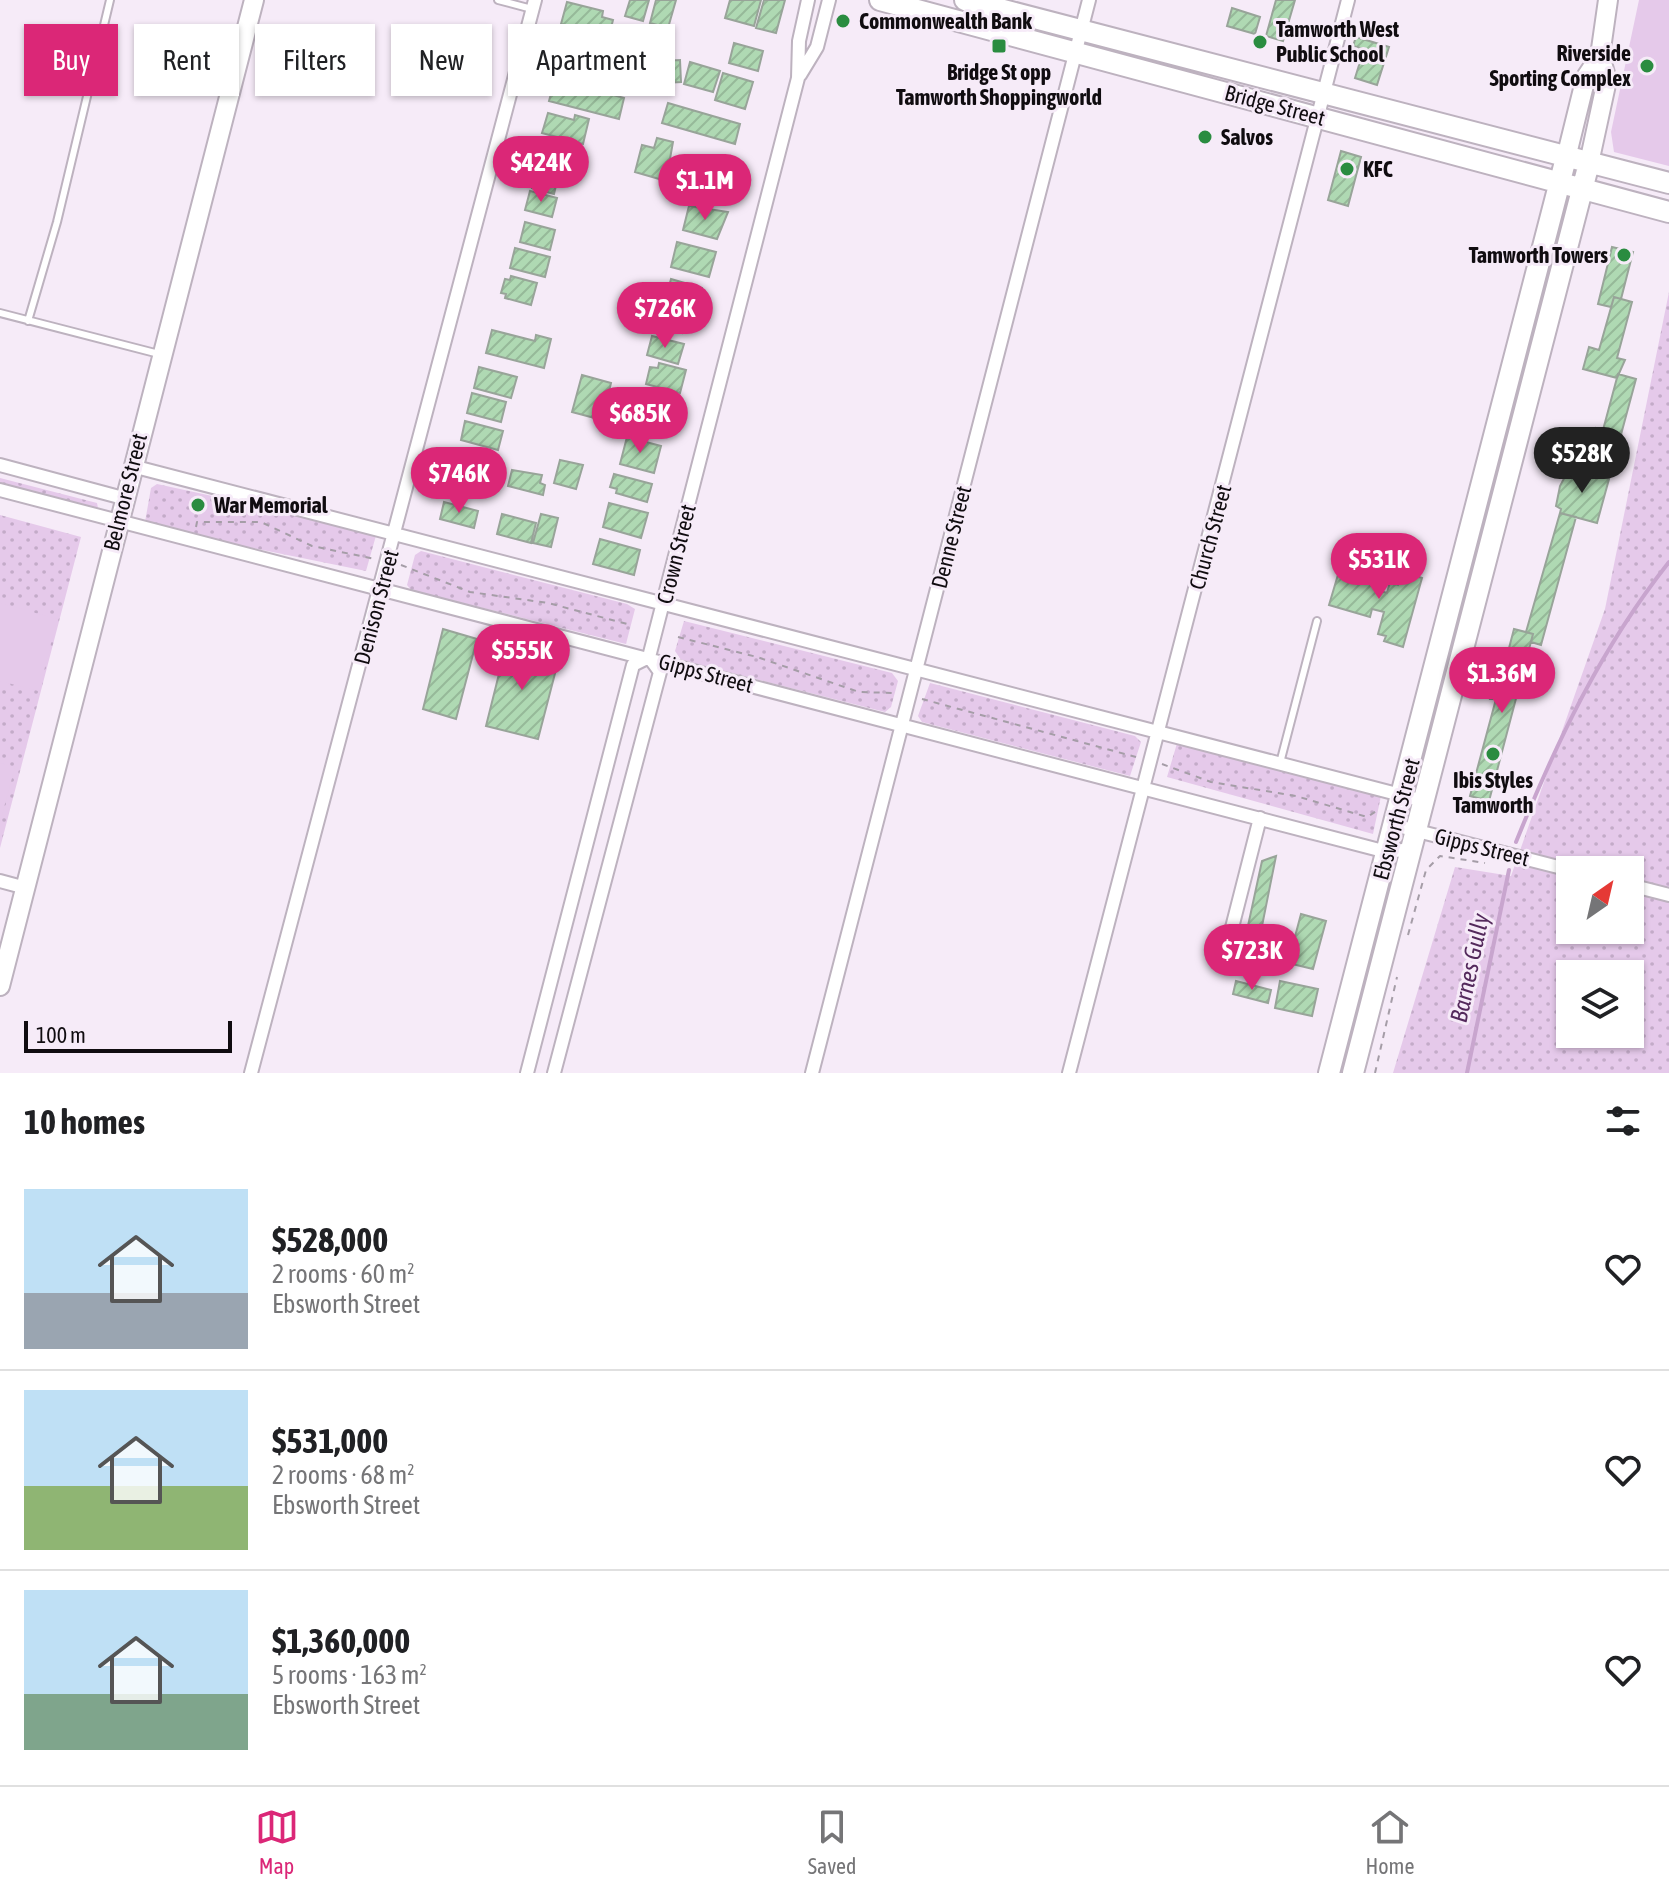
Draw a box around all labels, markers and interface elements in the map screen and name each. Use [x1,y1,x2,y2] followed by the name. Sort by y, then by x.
[859,8,1032,34] place label: Commonwealth Bank
[834,12,852,30] marker: Commonwealth Bank
[1276,16,1400,67] place label: Tamworth West Public School
[24,24,118,96] chip: Buy
[134,24,239,96] chip: Rent
[255,24,375,96] chip: Filters
[391,24,492,96] chip: New
[508,24,675,96] chip: Apartment
[1251,33,1269,51] marker: Tamworth West Public School
[990,37,1008,55] marker: Bridge St opp Tamworth Shoppingworld
[1489,40,1631,91] place label: Riverside Sporting Complex
[1638,57,1656,75] marker: Riverside Sporting Complex
[896,59,1102,110] place label: Bridge St opp Tamworth Shoppingworld
[1222,79,1328,131] street label: Bridge Street
[1221,124,1273,150] place label: Salvos
[1196,128,1214,146] marker: Salvos
[485,136,597,204] pin: $424K
[511,147,571,177] text: $424K
[649,154,761,222] pin: $1.1M
[1363,156,1393,182] place label: KFC
[1338,160,1356,178] marker: KFC
[676,165,734,195] text: $1.1M
[1469,242,1608,268] place label: Tamworth Towers
[1615,246,1633,264] marker: Tamworth Towers
[609,282,721,350] pin: $726K
[635,293,695,323] text: $726K
[584,387,696,455] pin: $685K
[610,398,670,428] text: $685K
[1526,427,1638,495] pin: $528K
[98,431,152,553] street label: Belmore Street
[1552,438,1612,468] text: $528K
[403,447,515,515] pin: $746K
[429,458,489,488] text: $746K
[1183,482,1237,592] street label: Church Street
[926,483,976,591] street label: Denne Street
[213,492,329,518] place label: War Memorial
[189,496,207,514] marker: War Memorial
[651,502,701,606] street label: Crown Street
[1323,533,1435,601] pin: $531K
[1349,544,1409,574] text: $531K
[348,547,404,667] street label: Denison Street
[466,624,578,692] pin: $555K
[492,635,552,665] text: $555K
[1437,647,1567,715] pin: $1.36M
[656,648,756,698] street label: Gipps Street
[1467,658,1537,688] text: $1.36M
[1484,745,1502,763] marker: Ibis Styles Tamworth
[1367,755,1425,883] street label: Ebsworth Street
[1453,767,1533,818] place label: Ibis Styles Tamworth
[1432,823,1532,871] street label: Gipps Street
[1556,856,1644,944] north arrow
[1556,856,1644,1048] map controls
[1445,911,1494,1025] water label: Barnes Gully
[1196,924,1308,992] pin: $723K
[1222,935,1282,965] text: $723K
[1556,960,1644,1048] button: layers
[24,1017,232,1053] scale bar
[36,1022,86,1048] text: 100 m
[1601,1099,1645,1143] icon: filters
[24,1102,145,1141] text: 10 homes
[272,1220,388,1259] text: $528,000
[88,1221,184,1317] icon: home
[1601,1247,1645,1291] icon: heart
[272,1259,414,1289] text: 2 rooms · 60 m²
[272,1289,420,1319] text: Ebsworth Street
[272,1421,388,1460] text: $531,000
[88,1422,184,1518] icon: home
[1601,1448,1645,1492] icon: heart
[272,1460,414,1490] text: 2 rooms · 68 m²
[272,1490,420,1520] text: Ebsworth Street
[272,1621,410,1660] text: $1,360,000
[88,1622,184,1718] icon: home
[1601,1648,1645,1692] icon: heart
[272,1660,427,1690] text: 5 rooms · 163 m²
[272,1690,420,1720] text: Ebsworth Street
[255,1805,299,1879] tab: Map
[808,1805,856,1879] tab: Saved
[1365,1805,1414,1879] tab: Home

